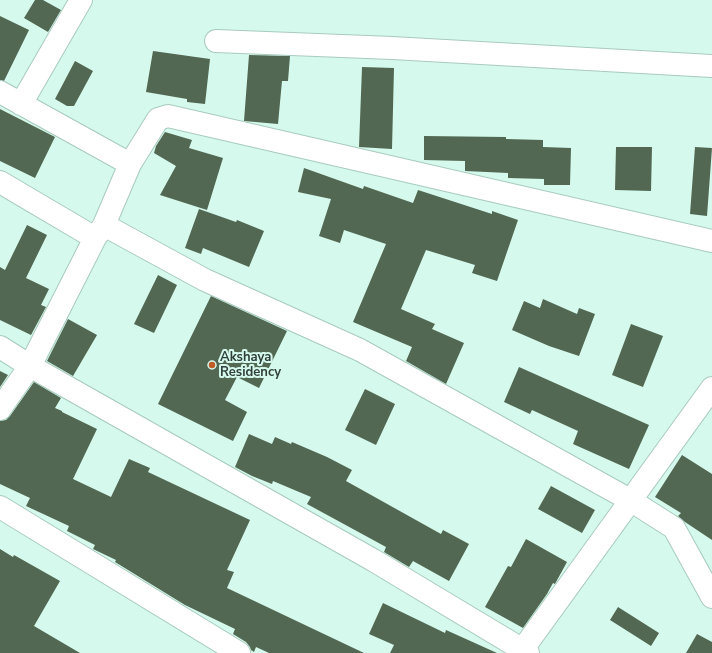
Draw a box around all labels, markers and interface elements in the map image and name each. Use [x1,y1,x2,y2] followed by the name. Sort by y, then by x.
[220,350,281,381] place label: Akshaya Residency
[207,360,217,370] marker: Akshaya Residency

